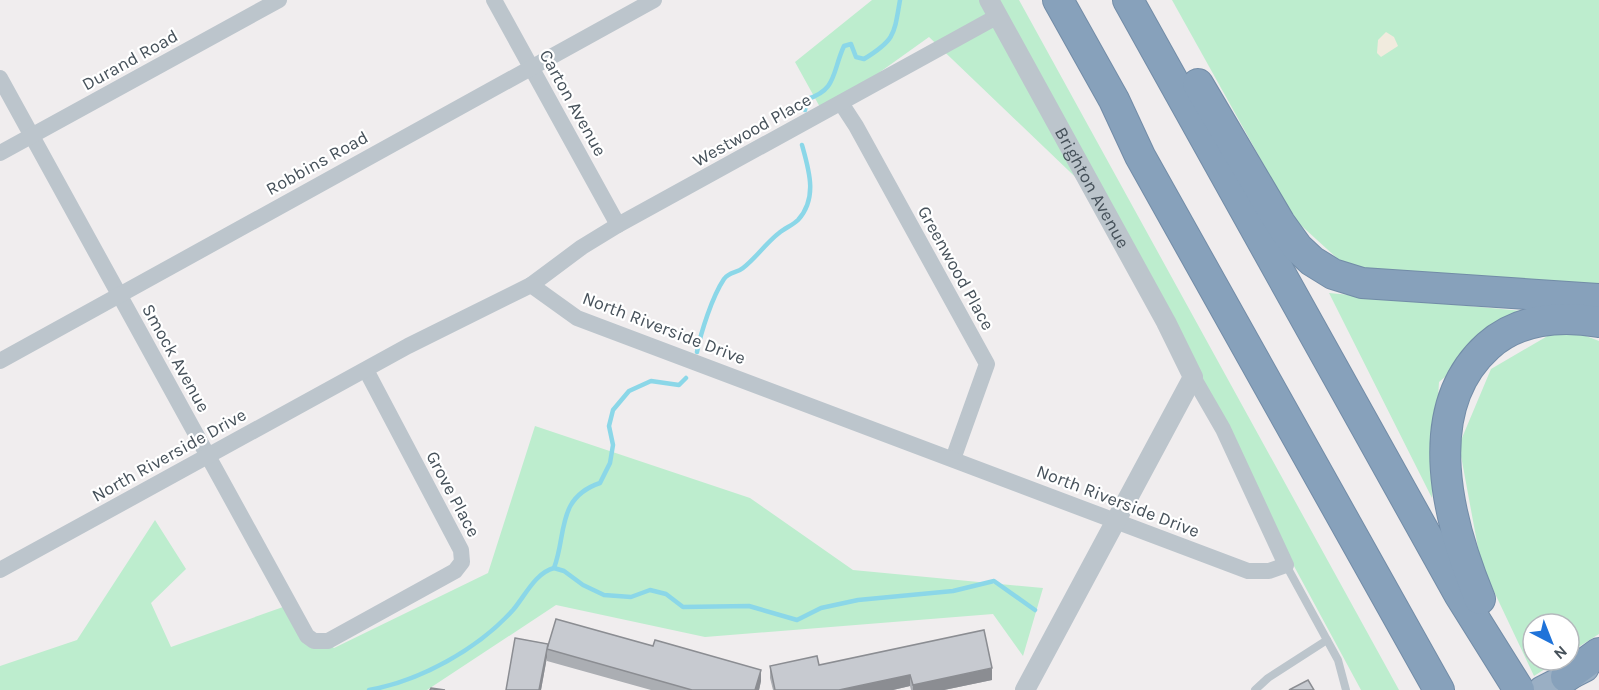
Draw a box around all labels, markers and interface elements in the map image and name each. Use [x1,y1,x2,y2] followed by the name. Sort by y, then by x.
[78,25,182,95] street label: Durand Road
[535,46,611,160] street label: Carton Avenue
[689,88,815,172] street label: Westwood Place
[1050,123,1134,252] street label: Brighton Avenue
[262,126,372,200] street label: Robbins Road
[913,202,999,334] street label: Greenwood Place
[579,287,749,369] street label: North Riverside Drive
[137,300,215,416] street label: Smock Avenue
[88,403,250,507] street label: North Riverside Drive
[421,447,485,541] street label: Grove Place
[1033,460,1203,542] street label: North Riverside Drive
[1521,612,1581,672] north arrow
[1550,642,1571,664] text: N

